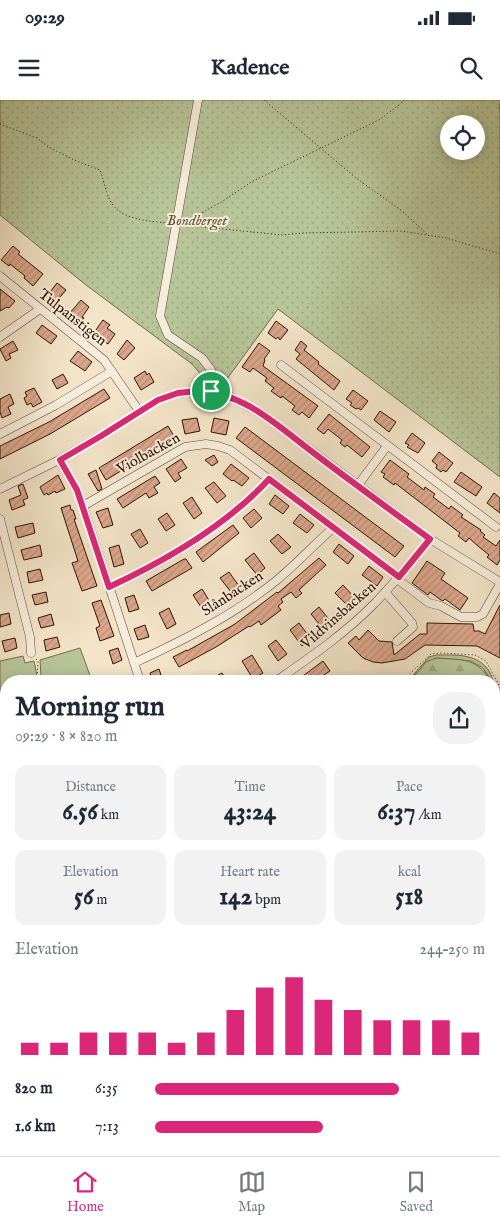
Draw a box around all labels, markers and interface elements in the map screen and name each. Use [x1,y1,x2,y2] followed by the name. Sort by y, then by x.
[25,6,65,30] text: 09:29
[15,54,43,82] icon: menu
[211,54,289,82] text: Kadence
[457,54,485,82] icon: search
[440,115,485,160] map controls
[440,115,485,160] button: locate
[167,211,228,231] park label: Bondberget
[35,285,111,350] street label: Tulpanstigen
[190,370,232,412] pin
[197,377,225,405] icon: arrive
[112,428,183,479] street label: Violbacken
[198,566,267,620] street label: Slånbacken
[296,578,380,654] street label: Vildvinsbacken
[15,690,165,725] text: Morning run
[433,692,485,744] button: share
[15,727,117,747] text: 09:29 · 8 × 820 m
[65,778,116,796] text: Distance
[234,778,266,796] text: Time
[396,778,423,796] text: Pace
[62,796,98,828] text: 6.56
[224,796,276,828] text: 43:24
[377,796,415,828] text: 6:37
[98,806,119,824] text: km
[415,806,441,824] text: /km
[63,863,118,881] text: Elevation
[220,863,280,881] text: Heart rate
[398,863,421,881] text: kcal
[74,881,93,913] text: 56
[219,881,252,913] text: 142
[395,881,423,913] text: 518
[93,891,107,909] text: m
[252,891,281,909] text: bpm
[15,940,78,960] text: Elevation
[420,940,485,960] text: 244–250 m
[15,1079,53,1099] text: 820 m
[95,1079,118,1099] text: 6:35
[15,1117,56,1137] text: 1.6 km
[95,1117,119,1137] text: 7:13
[67,1168,104,1216] tab: Home
[238,1168,266,1216] tab: Map
[400,1168,433,1216] tab: Saved

